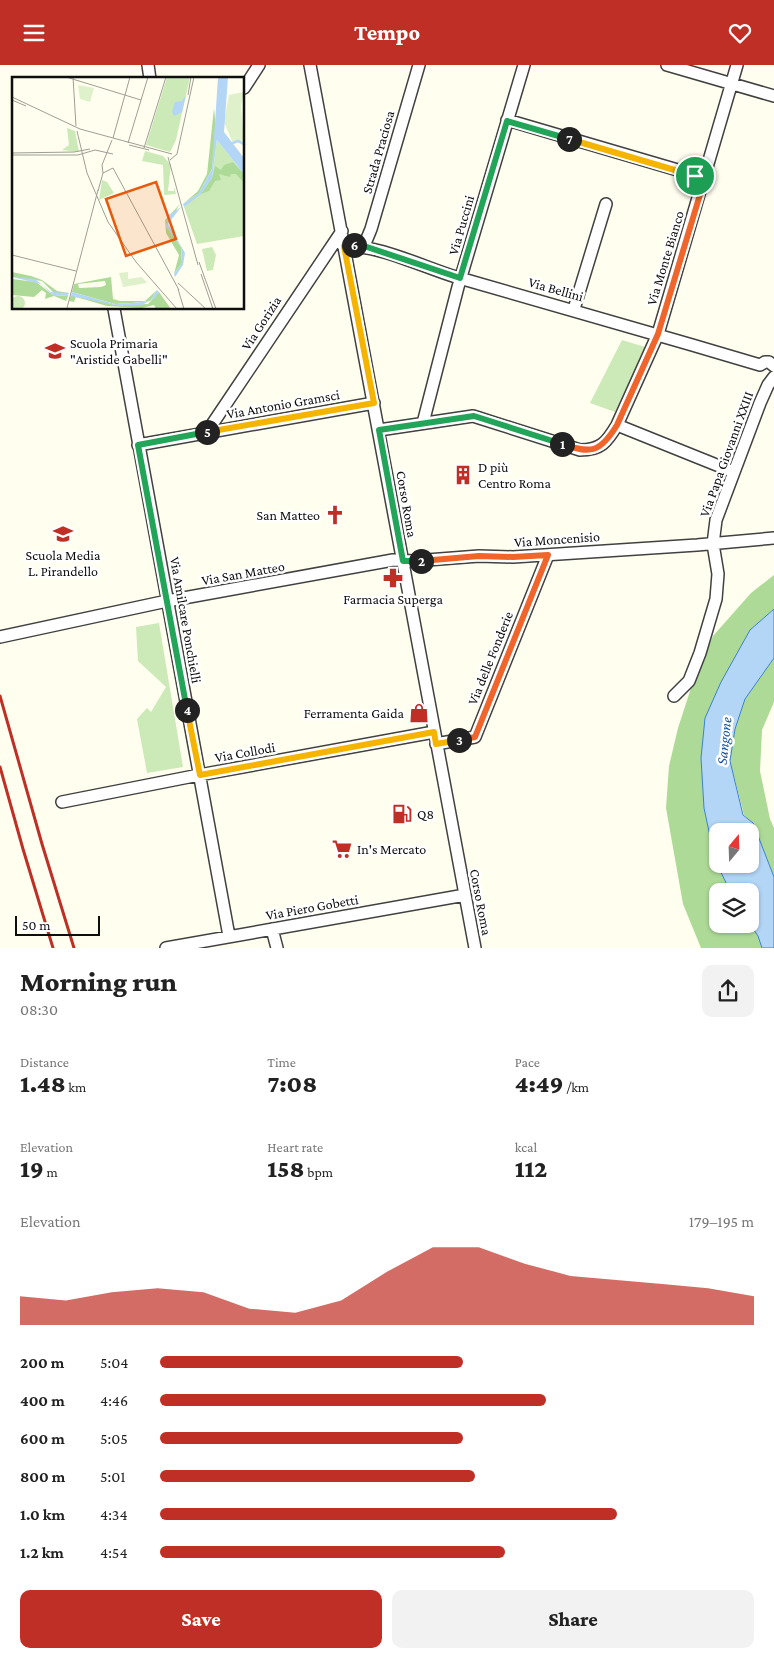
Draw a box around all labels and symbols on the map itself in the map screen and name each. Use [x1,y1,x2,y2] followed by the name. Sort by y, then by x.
[12,77,245,310] inset map
[359,108,398,195] street label: Strada Praciosa
[556,127,582,151] pin: 7
[674,155,716,197] pin
[445,193,477,257] street label: Via Puccini
[643,209,687,307] street label: Via Monte Bianco
[342,233,366,257] pin: 6
[527,274,586,305] street label: Via Bellini
[238,293,285,353] street label: Via Gorizia
[70,335,168,367] place label: Scuola Primaria "Aristide Gabelli"
[44,340,66,362] school or university icon: Scuola Primaria "Aristide Gabelli"
[225,386,341,422] street label: Via Antonio Gramsci
[696,389,756,519] street label: Via Papa Giovanni XXIII
[194,419,220,445] pin: 5
[550,431,574,457] pin: 1
[478,459,552,491] place label: D più Centro Roma
[452,464,474,486] building icon: D più Centro Roma
[393,469,421,539] street label: Corso Roma
[324,504,346,526] church icon: San Matteo
[256,507,320,523] place label: San Matteo
[52,523,74,545] school or university icon: Scuola Media L. Pirandello
[514,528,600,550] street label: Via Moncenisio
[26,547,101,579] place label: Scuola Media L. Pirandello
[408,549,434,573] pin: 2
[167,556,205,685] street label: Via Amilcare Ponchielli
[200,558,286,588] street label: Via San Matteo
[382,567,404,589] pharmacy icon: Farmacia Superga
[343,591,443,607] place label: Farmacia Superga
[464,609,516,707] street label: Via delle Fonderie
[174,697,200,723] pin: 4
[408,702,430,724] shop icon: Ferramenta Gaida
[304,705,405,721] place label: Ferramenta Gaida
[714,716,735,766] water label: Sangone
[446,727,472,753] pin: 3
[214,739,277,765] street label: Via Collodi
[391,803,413,825] fuel station icon: Q8
[417,806,434,822] place label: Q8
[709,823,759,873] north arrow
[331,838,353,860] supermarket icon: In's Mercato
[357,841,426,857] place label: In's Mercato
[467,867,495,937] street label: Corso Roma
[264,891,360,923] street label: Via Piero Gobetti
[15,913,100,936] scale bar

